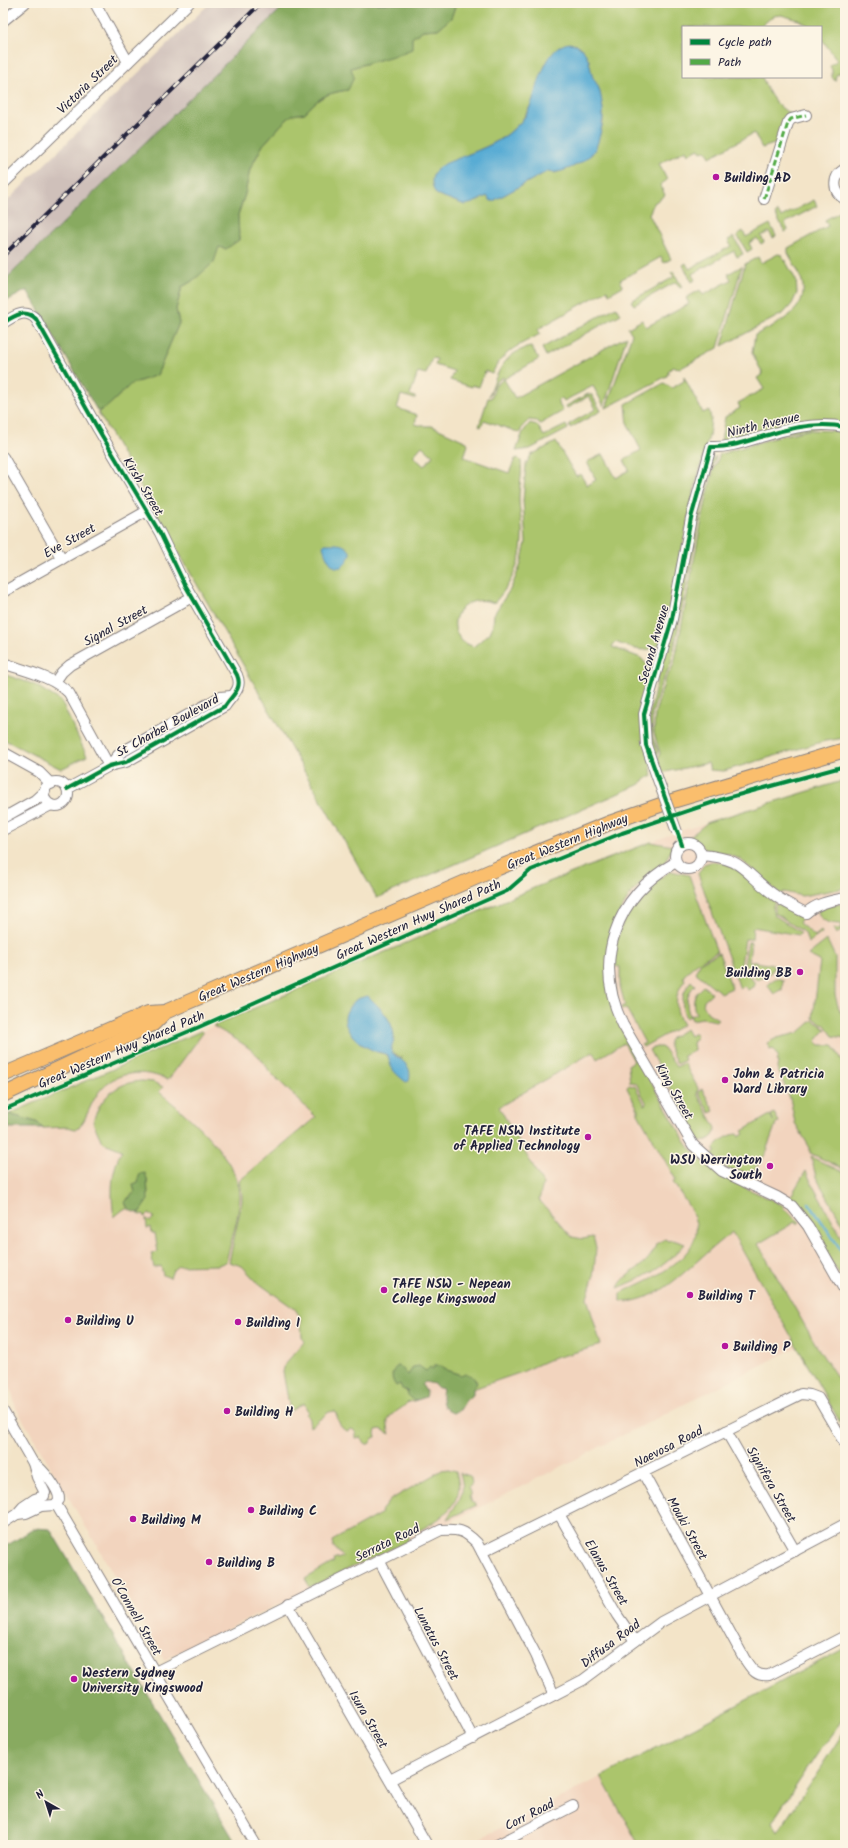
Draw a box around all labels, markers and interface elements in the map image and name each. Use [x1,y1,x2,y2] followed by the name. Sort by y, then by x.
[682,26,822,78] legend
[718,33,772,52] text: Cycle path
[53,50,124,120] street label: Victoria Street
[718,53,741,72] text: Path
[724,168,791,189] place label: Building AD
[711,172,721,182] marker: Building AD
[725,407,802,444] street label: Ninth Avenue
[117,453,169,521] street label: Kirsh Street
[40,518,101,564] street label: Eve Street
[80,600,153,653] street label: Signal Street
[633,602,676,686] street label: Second Avenue
[112,689,224,763] street label: St Charbel Boulevard
[504,808,632,876] street label: Great Western Highway
[333,874,505,966] street label: Great Western Hwy Shared Path
[195,938,323,1008] street label: Great Western Highway
[726,963,792,984] place label: Building BB
[795,967,805,977] marker: Building BB
[35,1006,208,1095] street label: Great Western Hwy Shared Path
[649,1060,699,1125] street label: King Street
[733,1064,824,1100] place label: John & Patricia Ward Library
[720,1075,730,1085] marker: John & Patricia Ward Library
[453,1121,581,1157] place label: TAFE NSW Institute of Applied Technology
[583,1132,593,1142] marker: TAFE NSW Institute of Applied Technology
[670,1150,762,1186] place label: WSU Werrington South
[765,1161,775,1171] marker: WSU Werrington South
[392,1274,511,1310] place label: TAFE NSW - Nepean College Kingswood
[379,1285,389,1295] marker: TAFE NSW - Nepean College Kingswood
[698,1286,757,1307] place label: Building T
[685,1290,695,1300] marker: Building T
[76,1311,134,1332] place label: Building U
[246,1313,300,1334] place label: Building I
[63,1315,73,1325] marker: Building U
[233,1317,243,1327] marker: Building I
[733,1337,791,1358] place label: Building P
[720,1341,730,1351] marker: Building P
[235,1402,294,1423] place label: Building H
[222,1406,232,1416] marker: Building H
[630,1421,707,1474] street label: Naevosa Road
[740,1442,802,1528] street label: Signifera Street
[661,1493,713,1565] street label: Mouki Street
[259,1501,317,1522] place label: Building C
[246,1505,256,1515] marker: Building C
[141,1510,201,1531] place label: Building M
[128,1514,138,1524] marker: Building M
[352,1518,424,1568] street label: Serrata Road
[578,1536,634,1611] street label: Elanus Street
[217,1553,275,1574] place label: Building B
[204,1557,214,1567] marker: Building B
[105,1573,167,1661] street label: O'Connell Street
[407,1603,465,1685] street label: Lunatus Street
[576,1614,646,1674] street label: Diffusa Road
[82,1663,204,1699] place label: Western Sydney University Kingswood
[69,1674,79,1684] marker: Western Sydney University Kingswood
[343,1687,393,1754] street label: Isura Street
[26,1782,66,1822] north arrow
[32,1786,49,1804] text: N
[501,1794,559,1837] street label: Corr Road

